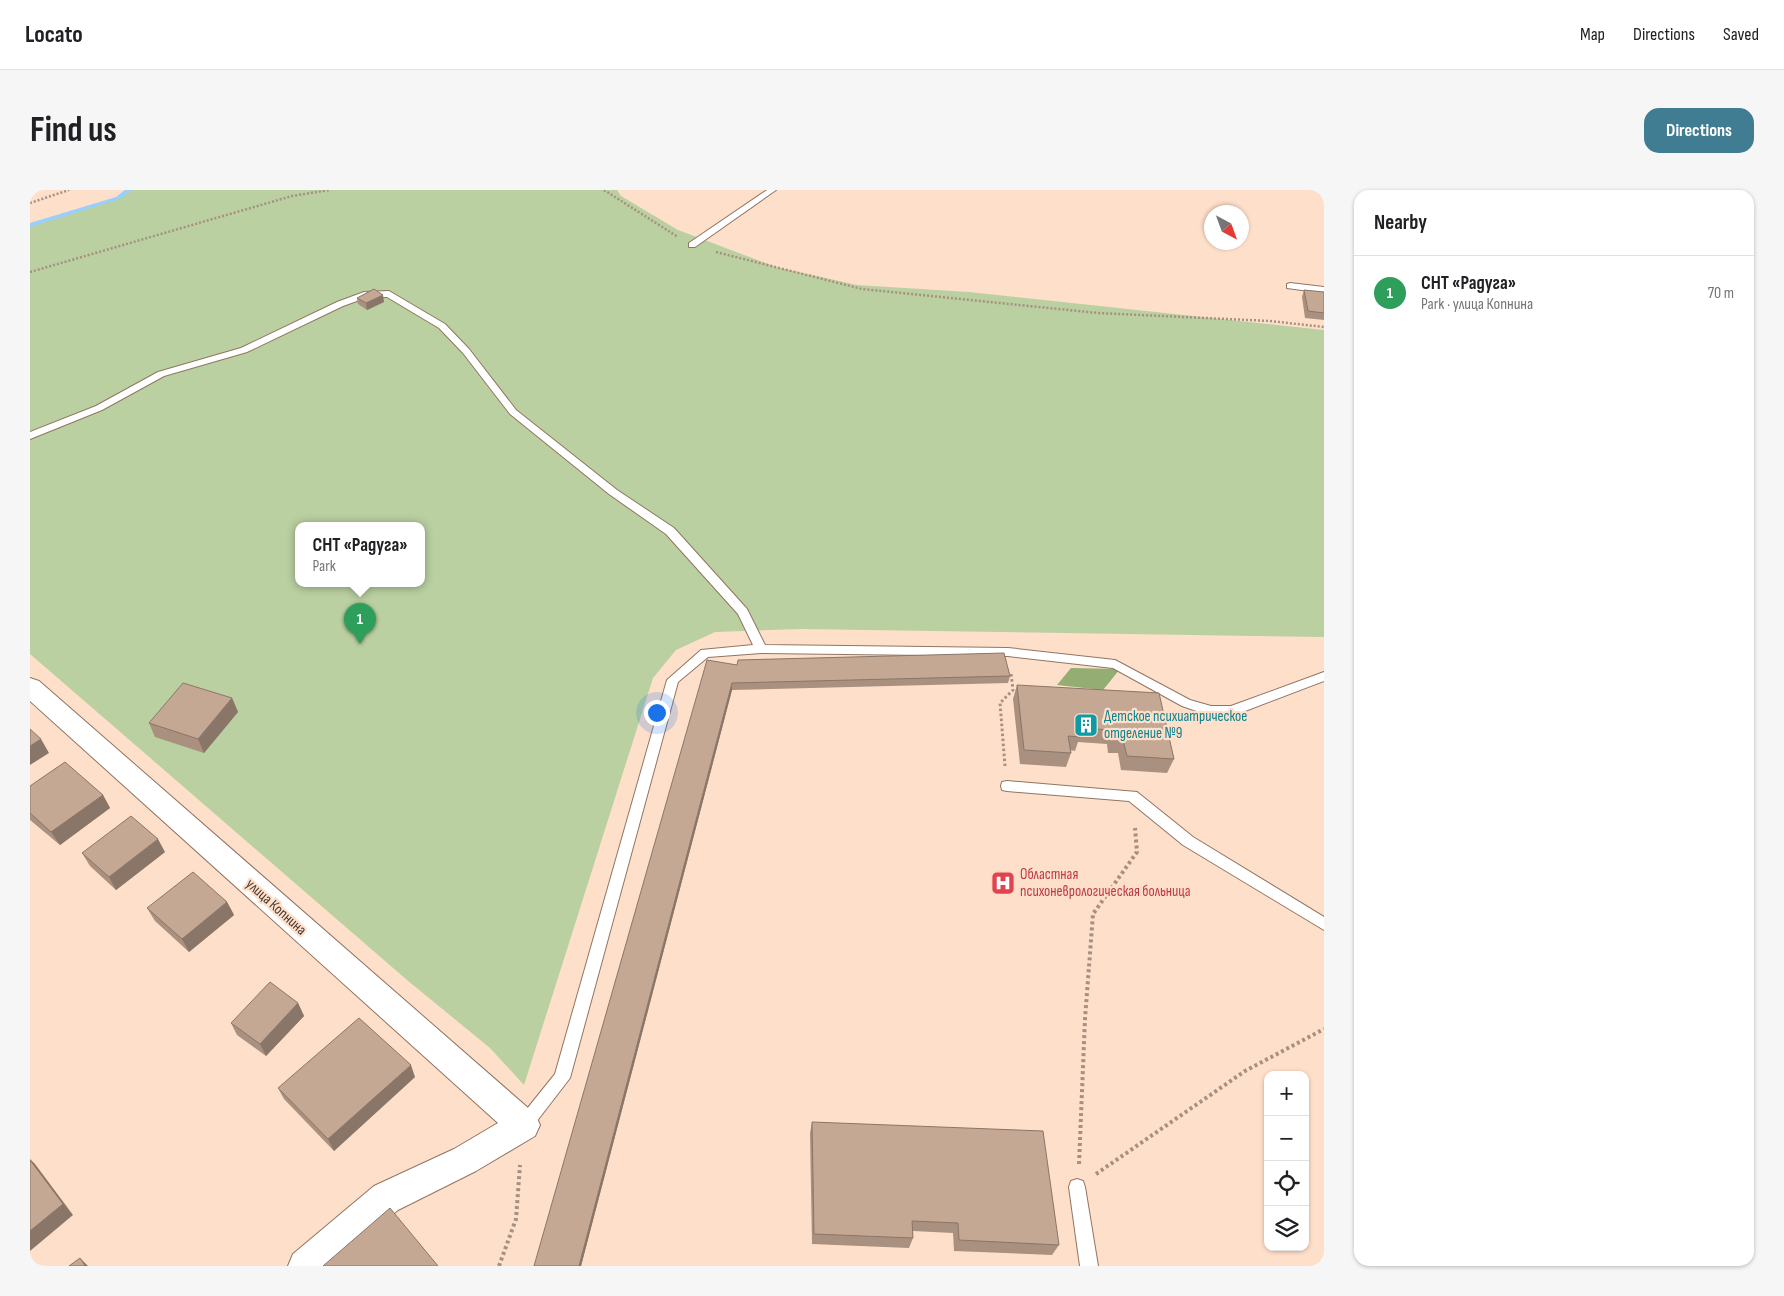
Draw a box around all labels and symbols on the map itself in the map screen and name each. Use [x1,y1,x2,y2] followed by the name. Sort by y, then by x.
[1204,205,1249,250] north arrow
[344,603,376,644] pin: 1
[644,700,670,726] your location
[1104,707,1247,743] place label: Детское психиатрическое отделение №9
[1073,712,1099,738] building icon: Детское психиатрическое отделение №9
[1020,865,1191,901] place label: Областная психоневрологическая больница
[990,870,1016,896] hospital icon: Областная психоневрологическая больница
[242,875,311,939] street label: улица Копнина

